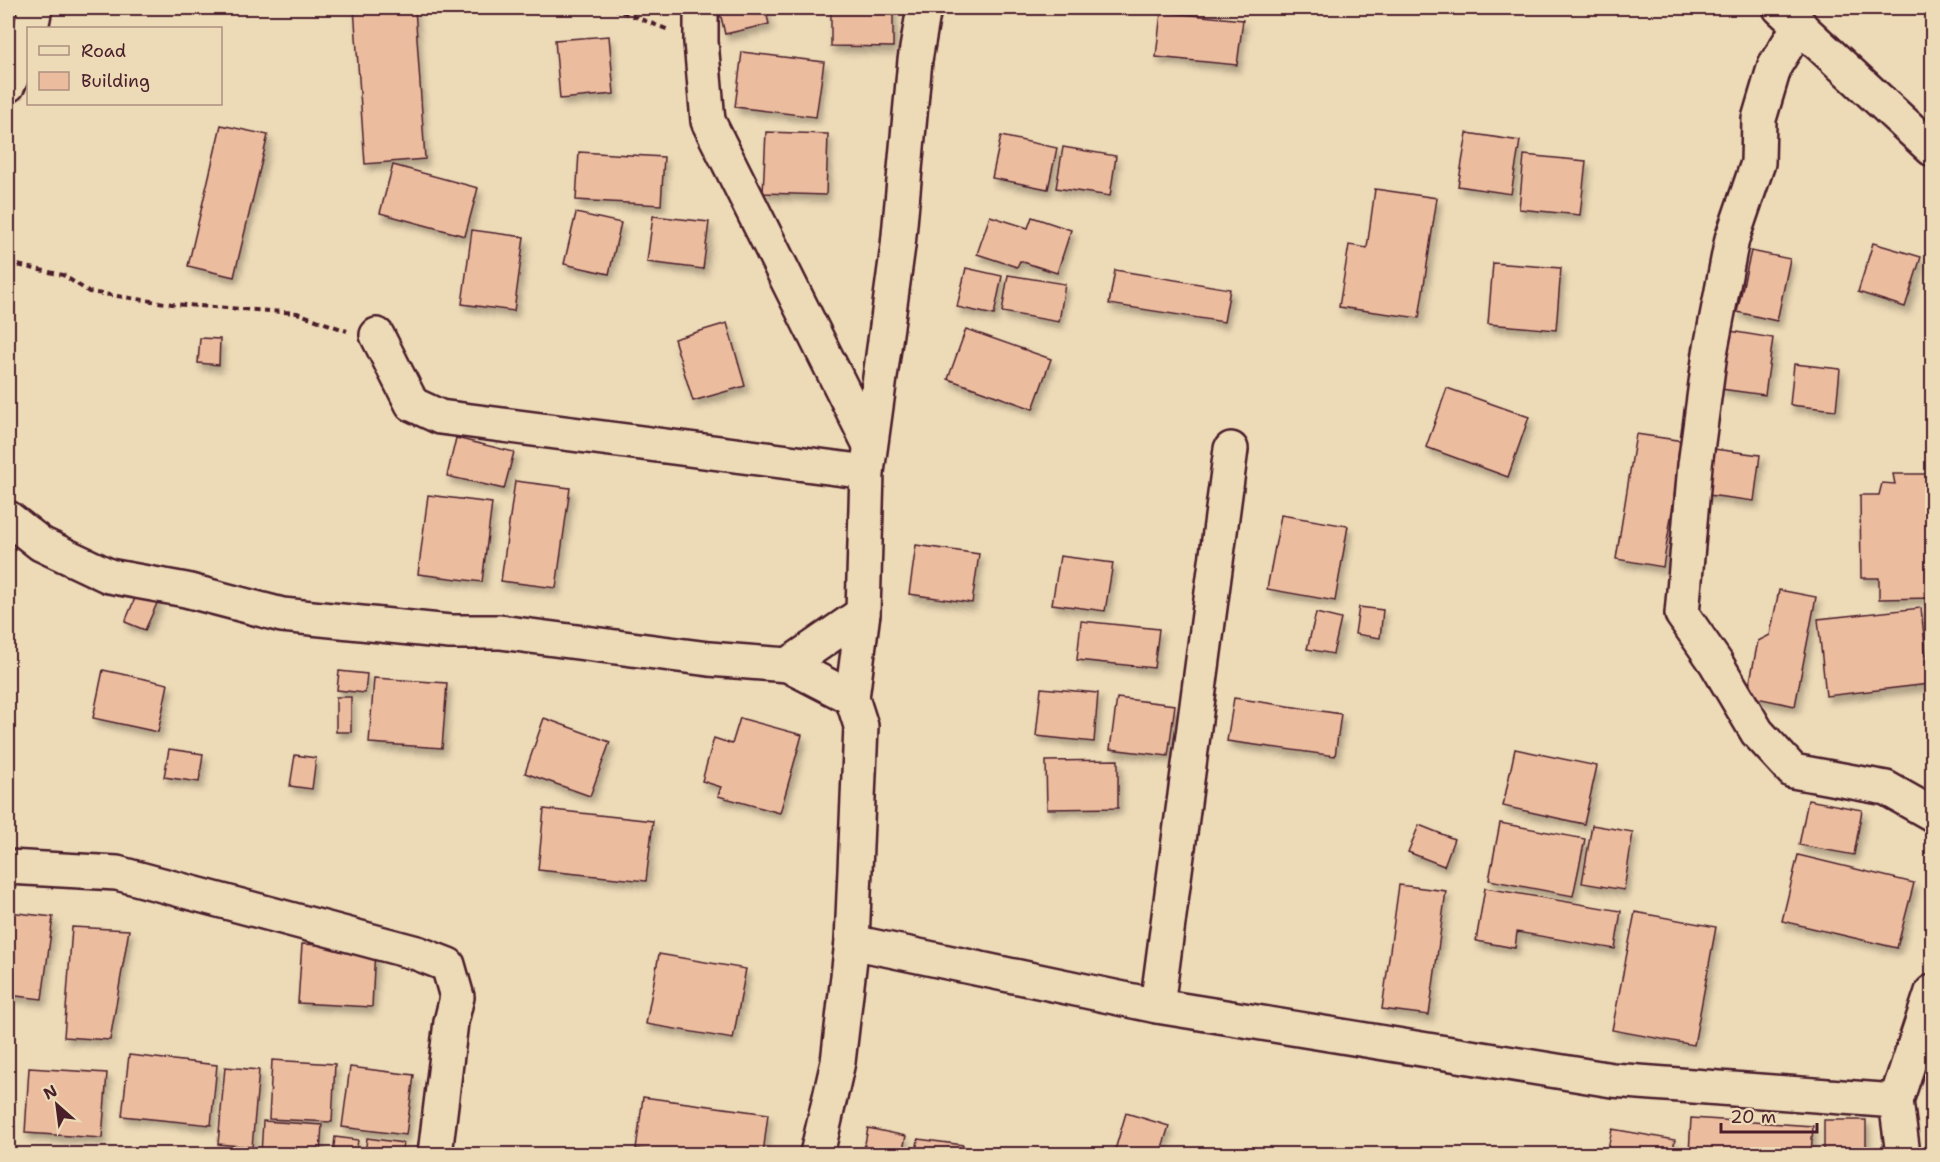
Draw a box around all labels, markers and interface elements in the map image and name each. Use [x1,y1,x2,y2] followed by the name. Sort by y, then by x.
[27,27,222,105] legend
[81,39,126,63] text: Road
[81,69,150,93] text: Building
[27,1075,87,1135] north arrow
[40,1080,61,1104] text: N
[1721,1096,1817,1134] scale bar
[1730,1105,1776,1129] text: 20 m

